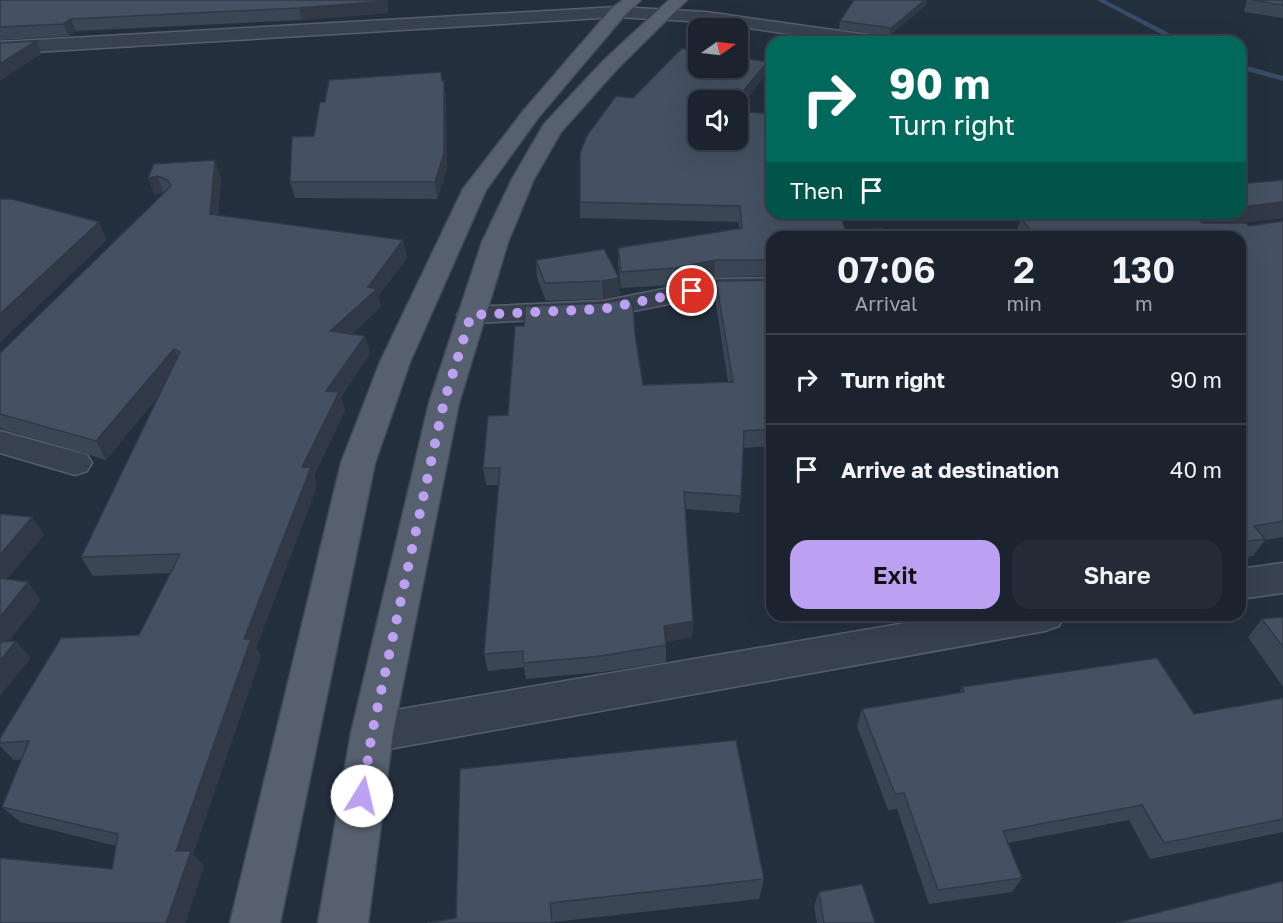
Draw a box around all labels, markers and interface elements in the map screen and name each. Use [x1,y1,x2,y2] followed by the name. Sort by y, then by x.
[688,18,748,78] north arrow
[688,18,748,150] map controls
[889,58,990,108] text: 90 m
[790,60,868,138] icon: right
[688,90,748,150] button: sound
[889,109,1015,141] text: Turn right
[855,174,888,207] icon: arrive
[790,177,843,204] text: Then
[837,248,936,291] text: 07:06
[1013,248,1035,291] text: 2
[1112,248,1175,291] text: 130
[666,265,717,316] pin
[675,274,708,307] icon: arrive
[855,291,918,315] text: Arrival
[1006,291,1042,315] text: min
[1135,291,1153,315] text: m
[790,363,823,396] icon: right
[841,366,945,393] text: Turn right
[1170,366,1222,393] text: 90 m
[790,453,823,486] icon: arrive
[841,456,1059,483] text: Arrive at destination
[1170,456,1222,483] text: 40 m
[790,540,1000,609] button: Exit
[1012,540,1222,609] button: Share
[330,764,394,828] position arrow

